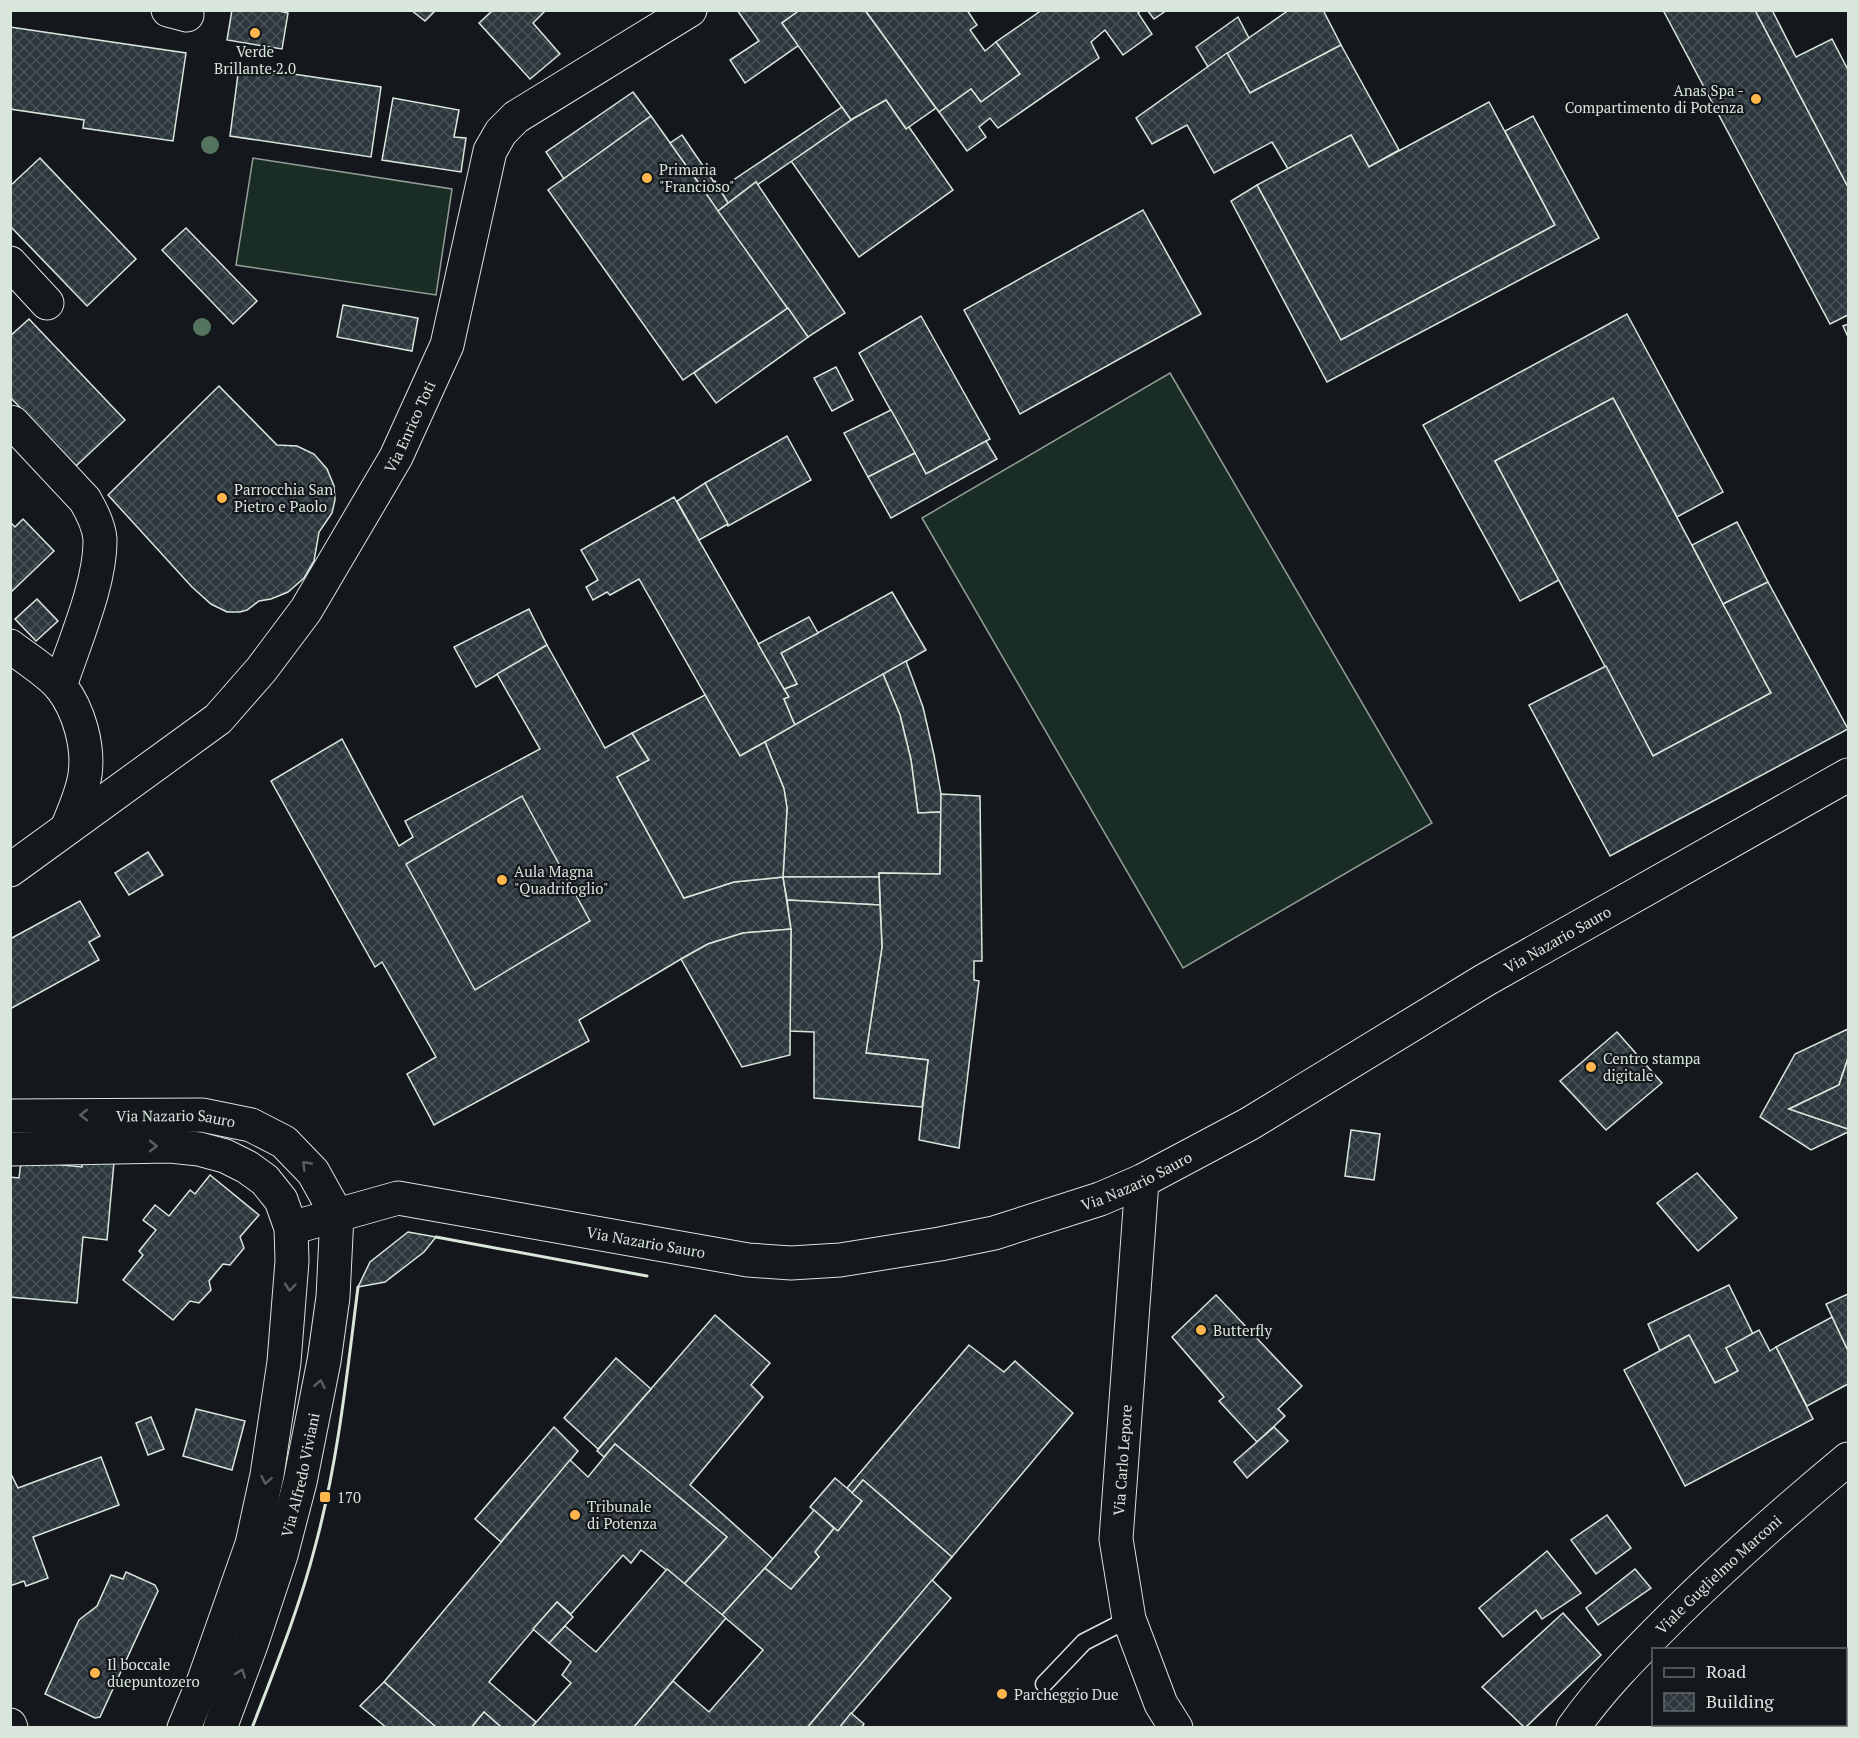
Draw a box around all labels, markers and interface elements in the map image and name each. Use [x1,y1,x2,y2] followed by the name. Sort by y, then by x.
[248,26,262,40] marker: Verde Brillante 2.0
[214,41,296,78] place label: Verde Brillante 2.0
[1565,80,1744,117] place label: Anas Spa - Compartimento di Potenza
[1749,92,1763,106] marker: Anas Spa - Compartimento di Potenza
[659,159,735,196] place label: Primaria "Francioso"
[640,171,654,185] marker: Primaria "Francioso"
[379,377,439,476] street label: Via Enrico Toti
[234,479,333,516] place label: Parrocchia San Pietro e Paolo
[215,491,229,505] marker: Parrocchia San Pietro e Paolo
[514,861,609,898] place label: Aula Magna "Quadrifoglio"
[495,873,509,887] marker: Aula Magna "Quadrifoglio"
[1500,901,1615,977] street label: Via Nazario Sauro
[1603,1048,1701,1085] place label: Centro stampa digitale
[1584,1060,1598,1074] marker: Centro stampa digitale
[116,1105,237,1132] street label: Via Nazario Sauro
[80,1109,89,1121] one-way arrow
[148,1140,157,1152] one-way arrow
[1078,1146,1195,1214] street label: Via Nazario Sauro
[303,1162,314,1173] one-way arrow
[585,1222,707,1262] street label: Via Nazario Sauro
[283,1282,296,1291] one-way arrow
[1213,1320,1272,1340] place label: Butterfly
[1194,1323,1208,1337] marker: Butterfly
[313,1379,326,1389] one-way arrow
[1108,1404,1136,1516] street label: Via Carlo Lepore
[276,1411,324,1539] street label: Via Alfredo Viviani
[260,1475,273,1485] one-way arrow
[337,1487,361,1507] place label: 170
[318,1490,332,1504] marker: 170
[587,1496,657,1533] place label: Tribunale di Potenza
[568,1508,582,1522] marker: Tribunale di Potenza
[1651,1510,1786,1638] street label: Viale Guglielmo Marconi
[1652,1648,1847,1726] legend
[107,1654,200,1691] place label: Il boccale duepuntozero
[1706,1659,1746,1683] text: Road
[88,1666,102,1680] marker: Il boccale duepuntozero
[234,1668,246,1679] one-way arrow
[1014,1684,1119,1704] place label: Parcheggio Due
[995,1687,1009,1701] marker: Parcheggio Due
[1706,1689,1774,1713] text: Building

